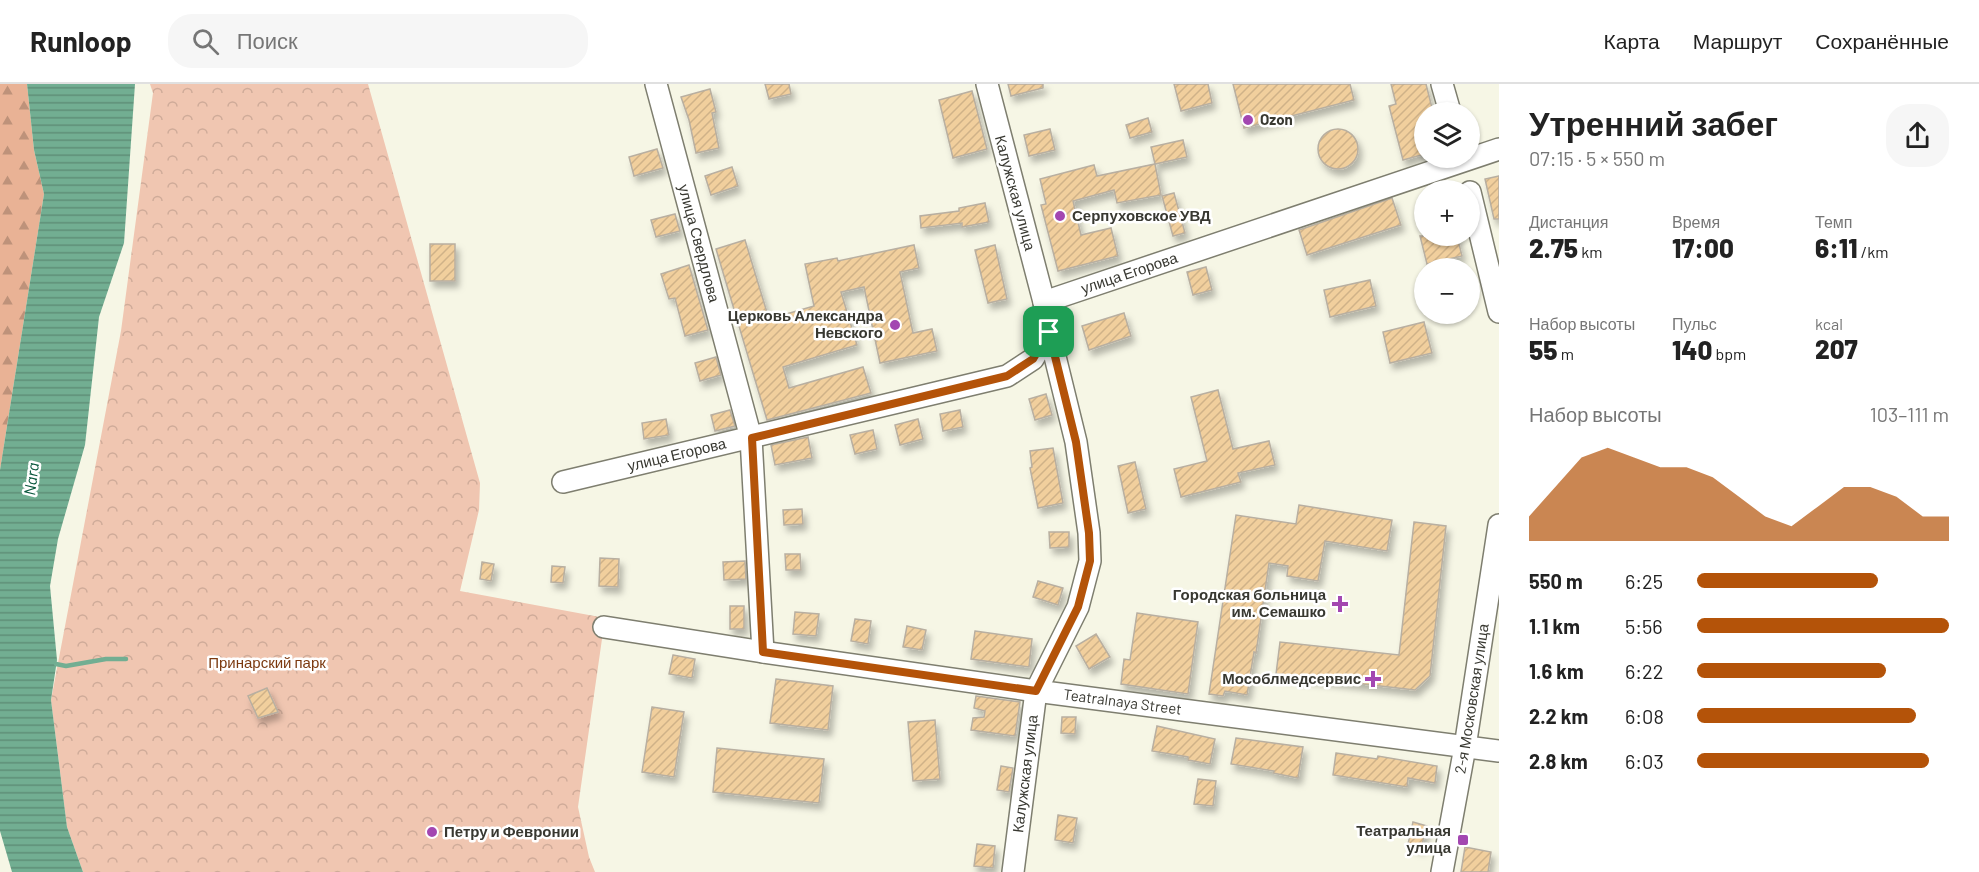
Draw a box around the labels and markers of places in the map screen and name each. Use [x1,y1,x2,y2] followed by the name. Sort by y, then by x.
[1260,110,1293,128] place label: Ozon
[1241,113,1255,127] marker: Ozon
[1072,206,1211,224] place label: Серпуховское УВД
[1053,209,1067,223] marker: Серпуховское УВД
[728,306,884,341] place label: Церковь Александра Невского
[1023,306,1074,357] pin
[888,318,902,332] marker: Церковь Александра Невского
[1173,585,1327,620] place label: Городская больница им. Семашко
[1331,595,1349,613] marker: Городская больница им. Семашко
[1222,669,1361,687] place label: Мособлмедсервис
[1366,672,1380,686] marker: Мособлмедсервис
[1356,821,1452,856] place label: Театральная улица
[444,822,579,840] place label: Петру и Февронии
[425,825,439,839] marker: Петру и Февронии
[1456,833,1470,847] marker: Театральная улица

